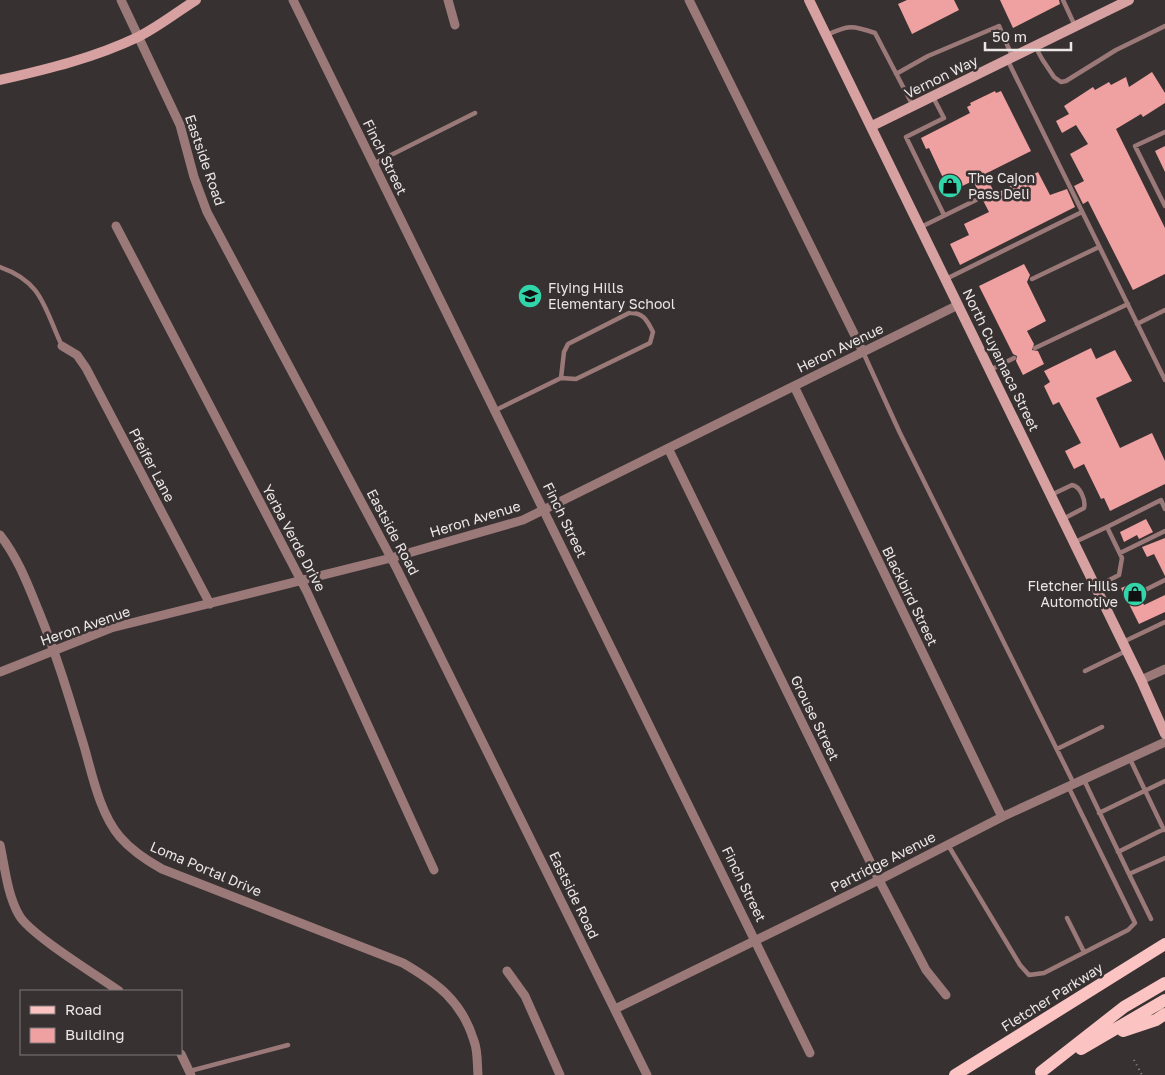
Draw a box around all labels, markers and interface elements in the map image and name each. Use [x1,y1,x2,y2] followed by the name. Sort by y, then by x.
[985,20,1071,52] scale bar
[992,27,1027,45] text: 50 m
[901,51,980,102] street label: Vernon Way
[182,112,229,208] street label: Eastside Road
[360,116,411,197] street label: Finch Street
[968,169,1035,202] place label: The Cajon Pass Deli
[937,173,963,199] shop icon: The Cajon Pass Deli
[548,279,675,312] place label: Flying Hills Elementary School
[517,283,543,309] school or university icon: Flying Hills Elementary School
[959,286,1043,434] street label: North Cuyamaca Street
[794,319,886,376] street label: Heron Avenue
[126,425,179,505] street label: Pfeifer Lane
[540,479,591,560] street label: Finch Street
[259,482,330,594] street label: Yerba Verde Drive
[364,486,423,578] street label: Eastside Road
[427,497,522,540] street label: Heron Avenue
[879,543,942,648] street label: Blackbird Street
[1028,577,1118,610] place label: Fletcher Hills Automotive
[1122,581,1148,607] shop icon: Fletcher Hills Automotive
[38,602,132,649] street label: Heron Avenue
[788,672,843,763] street label: Grouse Street
[827,828,938,895] street label: Partridge Avenue
[148,837,264,900] street label: Loma Portal Drive
[719,843,770,924] street label: Finch Street
[546,848,603,941] street label: Eastside Road
[998,958,1106,1035] street label: Fletcher Parkway
[20,990,182,1055] legend
[65,1000,102,1018] text: Road
[65,1025,125,1043] text: Building

